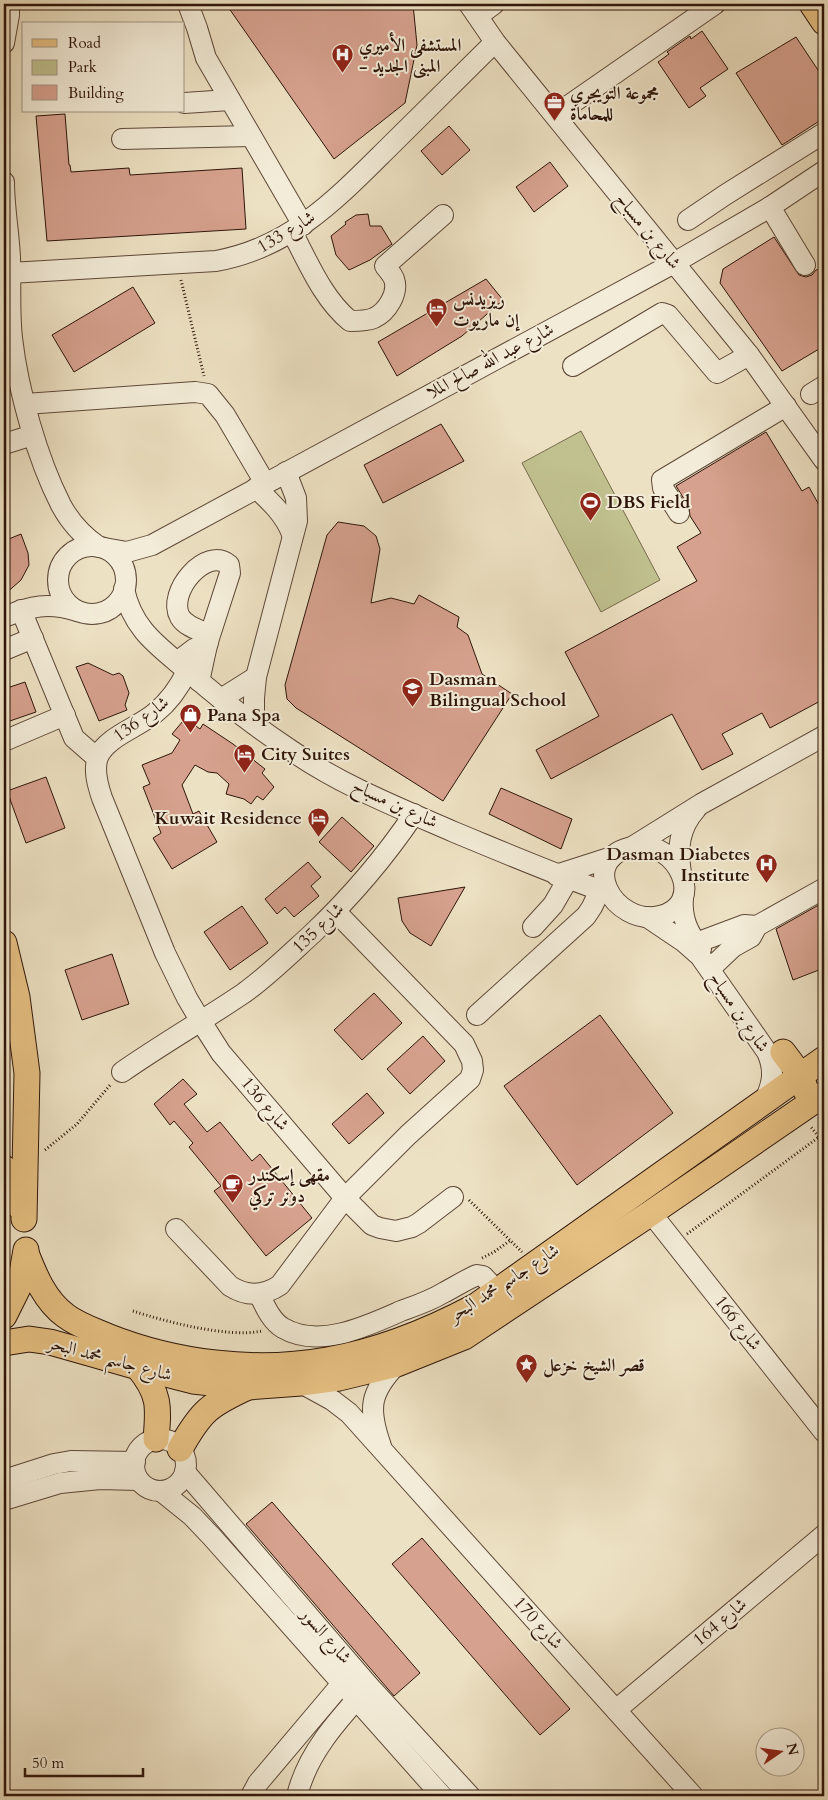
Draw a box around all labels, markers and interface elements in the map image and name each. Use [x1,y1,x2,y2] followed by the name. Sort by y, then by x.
[22,22,185,112] legend
[359,31,461,79] place label: المستشفى الأميري - المبنى الجديد
[68,33,101,53] text: Road
[331,43,355,74] hospital icon: المستشفى الأميري - المبنى الجديد
[68,57,97,77] text: Park
[570,81,659,127] place label: مجموعة التويجري للمحاماة
[68,83,124,103] text: Building
[542,91,566,122] office icon: مجموعة التويجري للمحاماة
[607,187,687,277] street label: شارع بن مسباح
[252,205,321,261] street label: شارع 133
[453,287,521,333] place label: ريزيدنس إن ماريوت
[425,297,449,328] hotel icon: ريزيدنس إن ماريوت
[421,315,560,408] street label: شارع عبد الله صالح الملا
[579,490,603,521] sports icon: DBS Field
[607,490,691,515] place label: DBS Field
[429,667,566,713] place label: Dasman Bilingual School
[401,677,425,708] school or university icon: Dasman Bilingual School
[108,690,175,749] street label: شارع 136
[179,703,203,734] shop icon: Pana Spa
[207,703,281,728] place label: Pana Spa
[233,742,257,773] hotel icon: City Suites
[261,742,350,767] place label: City Suites
[347,773,442,837] street label: شارع بن مسباح
[155,806,302,831] place label: Kuwait Residence
[306,806,330,837] hotel icon: Kuwait Residence
[606,842,750,888] place label: Dasman Diabetes Institute
[754,852,778,883] hospital icon: Dasman Diabetes Institute
[286,897,351,961] street label: شارع 135
[700,967,775,1059] street label: شارع بن مسباح
[233,1072,295,1138] street label: شارع 136
[247,1163,330,1211] place label: مقهى إسكندر دونر تركي
[221,1173,245,1204] cafe icon: مقهى إسكندر دونر تركي
[442,1238,567,1333] street label: شارع جاسم محمد البحر
[707,1290,767,1357] street label: شارع 166
[42,1330,175,1392] street label: شارع جاسم محمد البحر
[515,1353,539,1384] place icon: قصر الشيخ خزعل
[543,1353,645,1381] place label: قصر الشيخ خزعل
[506,1591,569,1656] street label: شارع 170
[688,1592,754,1654] street label: شارع 164
[292,1601,357,1671] street label: شارع السور
[756,1728,806,1778] north arrow
[782,1741,803,1757] text: N
[25,1745,142,1777] scale bar
[32,1753,64,1773] text: 50 m

